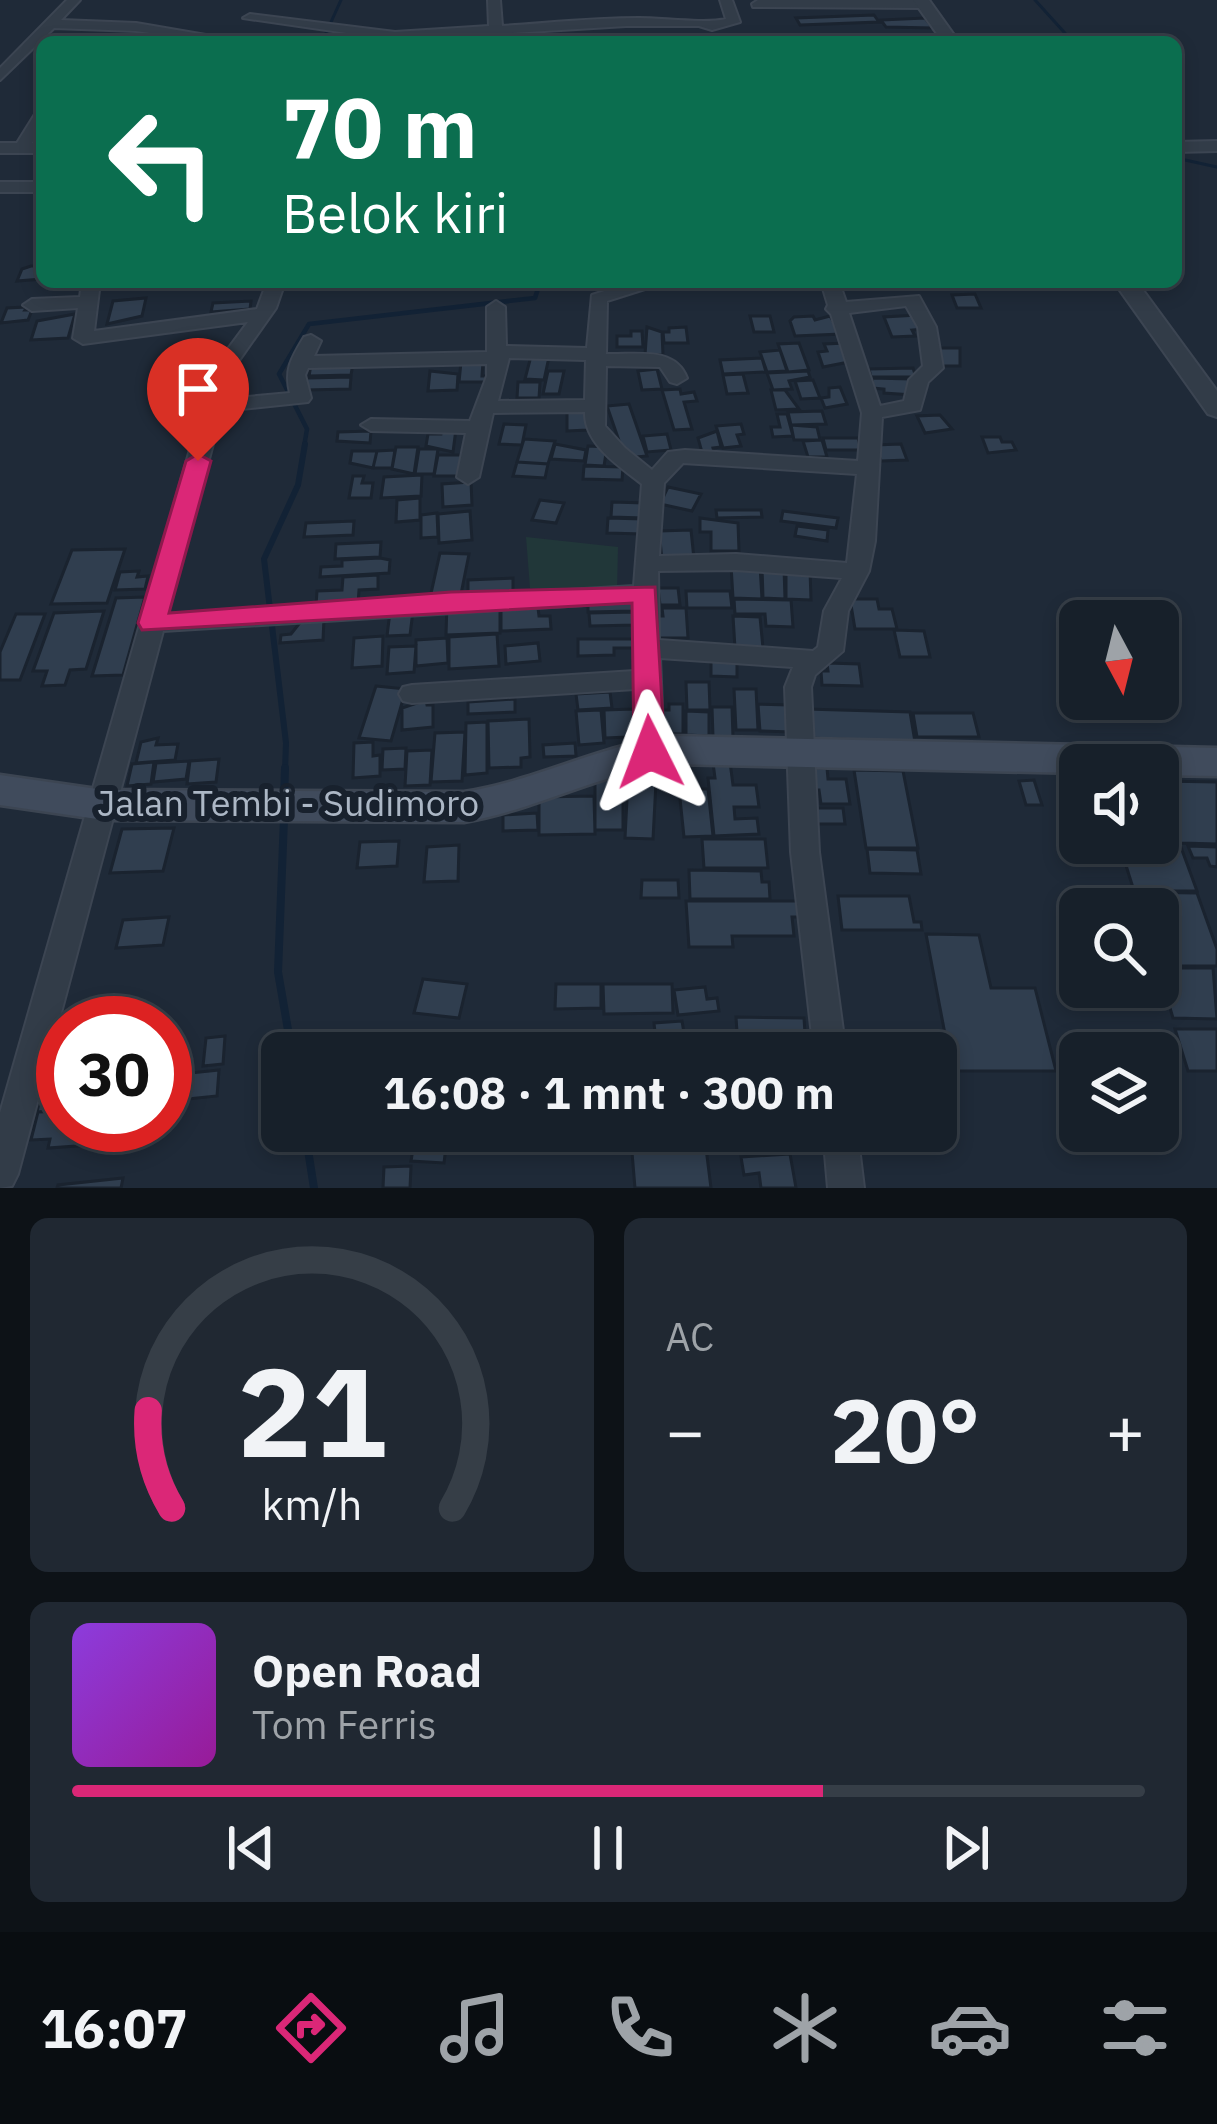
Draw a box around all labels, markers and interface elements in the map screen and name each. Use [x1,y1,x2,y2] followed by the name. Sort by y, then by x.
[282,72,478,181] text: 70 m
[84,84,240,240] icon: left
[282,178,508,248] text: Belok kiri
[147,338,249,461] pin
[165,356,231,422] icon: arrive
[1059,600,1179,720] north arrow
[1059,600,1179,1152] map controls
[587,689,713,815] position arrow
[1059,744,1179,864] button: sound
[97,779,479,826] street label: Jalan Tembi - Sudimoro
[1059,888,1179,1008] button: search
[36,996,192,1152] speed limit sign: 30
[1059,1032,1179,1152] button: layers
[383,1063,835,1121] text: 16:08 · 1 mnt · 300 m
[666,1311,714,1362] text: AC
[237,1329,387,1491] text: 21
[830,1371,980,1488] text: 20°
[666,1387,705,1473] text: −
[1105,1387,1145,1473] text: +
[261,1476,362,1532] text: km/h
[252,1641,482,1699] text: Open Road
[252,1699,436,1750] text: Tom Ferris
[218,1815,284,1881] icon: previous
[575,1815,641,1881] icon: pause
[933,1815,999,1881] icon: next
[269,1986,353,2070] icon: directions
[433,1986,517,2070] icon: music
[598,1986,682,2070] icon: phone
[763,1986,847,2070] icon: climate
[928,1986,1012,2070] icon: car
[1093,1986,1177,2070] icon: filters
[40,1993,188,2063] text: 16:07

